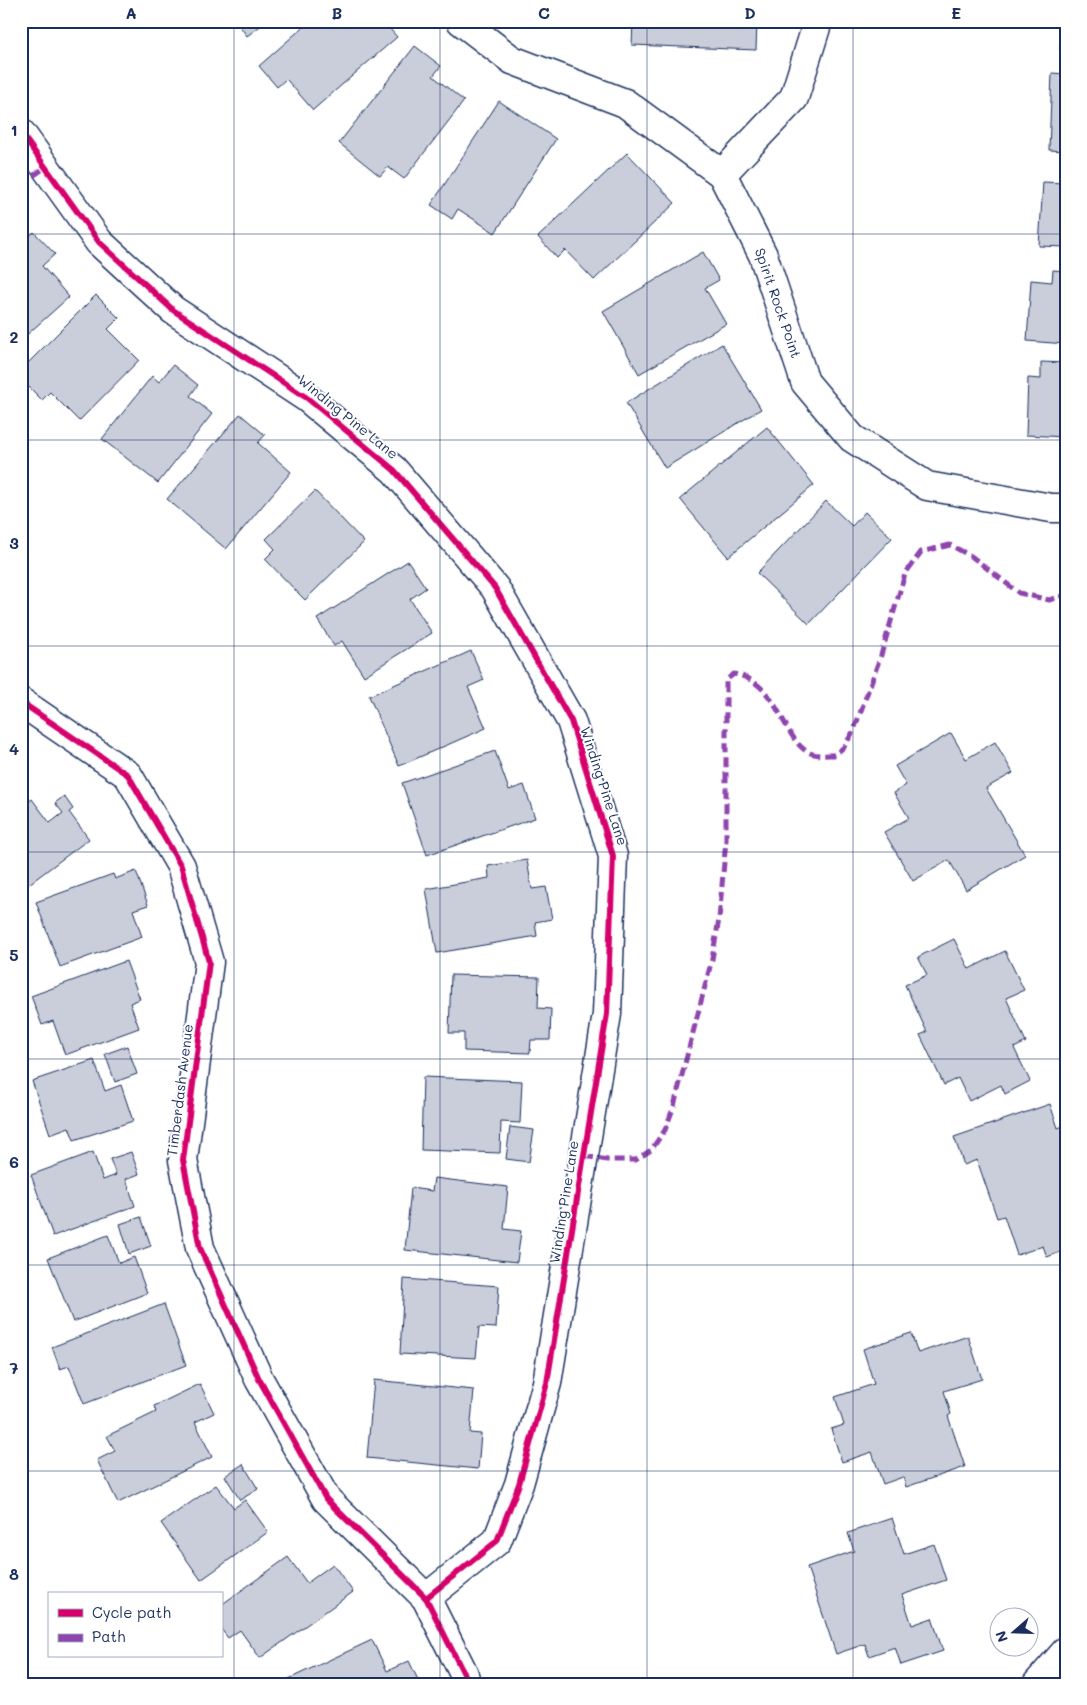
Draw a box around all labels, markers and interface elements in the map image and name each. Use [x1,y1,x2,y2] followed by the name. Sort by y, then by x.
[125,2,137,23] text: A
[332,2,342,23] text: B
[538,2,550,23] text: C
[744,2,756,23] text: D
[951,2,961,23] text: E
[10,119,18,140] text: 1
[751,245,806,360] street label: Spirit Rock Point
[10,326,19,347] text: 2
[294,370,403,463] street label: Winding Pine Lane
[9,532,19,553] text: 3
[576,724,633,848] street label: Winding Pine Lane
[9,738,19,759] text: 4
[9,944,19,965] text: 5
[162,1023,197,1157] street label: Timberdash Avenue
[544,1139,583,1265] street label: Winding Pine Lane
[9,1151,19,1172] text: 6
[10,1357,19,1378] text: 7
[9,1563,19,1584] text: 8
[48,1592,222,1658] legend
[92,1602,171,1622] text: Cycle path
[990,1608,1040,1658] north arrow
[92,1626,126,1646] text: Path
[991,1628,1012,1645] text: N

